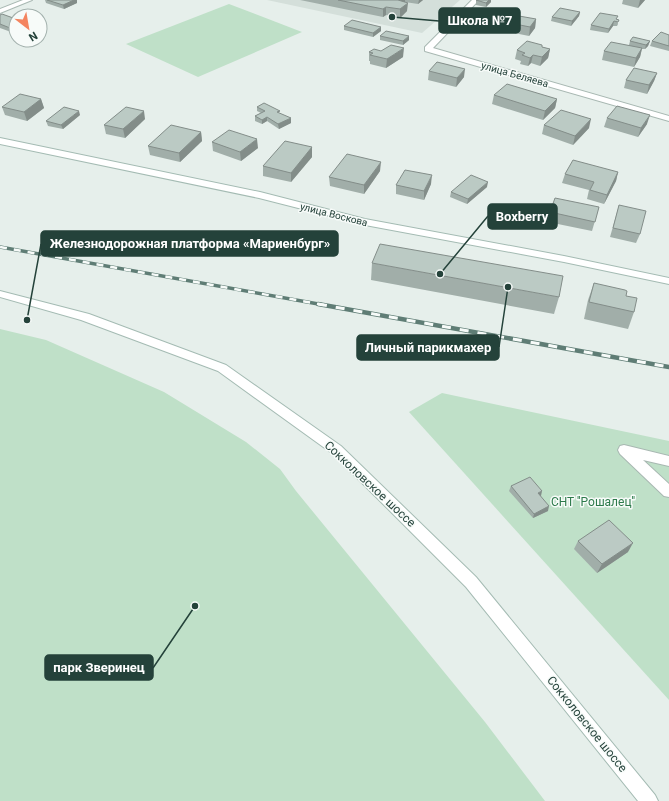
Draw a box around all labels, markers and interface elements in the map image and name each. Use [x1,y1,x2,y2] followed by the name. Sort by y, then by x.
[8,8,48,48] north arrow
[439,8,520,33] callout: Школа №7
[448,13,512,28] text: Школа №7
[26,29,40,44] text: N
[480,60,550,89] street label: улица Беляева
[299,201,369,228] street label: улица Воскова
[488,204,557,229] callout: Boxberry
[496,209,549,224] text: Boxberry
[41,231,338,256] callout: Железнодорожная платформа «Мариенбург»
[50,236,330,251] text: Железнодорожная платформа «Мариенбург»
[357,335,499,360] callout: Личный парикмахер
[365,340,491,355] text: Личный парикмахер
[322,438,418,530] street label: Сокколовское шоссе
[551,495,635,509] park label: СНТ ''Рошалец''
[45,655,153,680] callout: парк Зверинец
[53,660,145,675] text: парк Зверинец
[544,673,630,775] street label: Сокколовское шоссе

